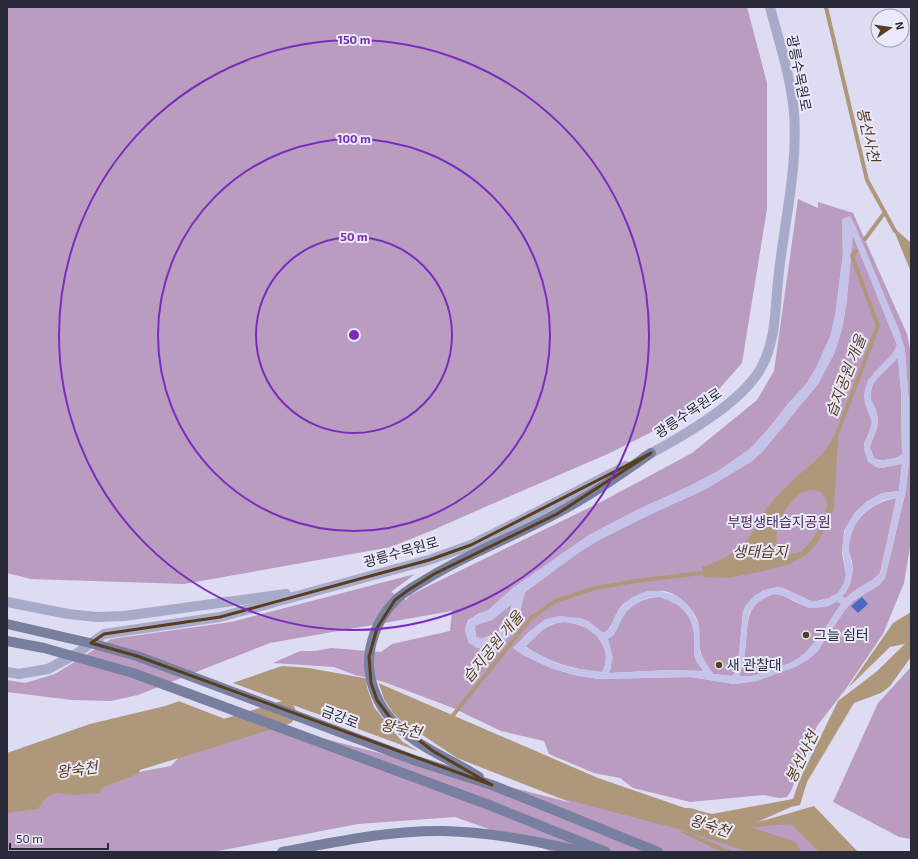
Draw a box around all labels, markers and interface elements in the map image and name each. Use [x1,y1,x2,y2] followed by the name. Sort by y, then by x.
[870,8,910,48] north arrow
[893,20,907,31] text: N
[338,32,370,46] text: 150 m
[784,33,815,113] street label: 광릉수목원로
[854,106,884,166] water label: 봉선사천
[337,131,371,145] text: 100 m
[340,229,368,243] text: 50 m
[347,328,361,342] centre of rings
[821,331,869,419] water label: 습지공원 개울
[651,384,725,441] street label: 광릉수목원로
[727,513,831,530] park label: 부평생태습지공원
[361,533,440,570] street label: 광릉수목원로
[732,542,789,560] water label: 생태습지
[458,606,527,686] water label: 습지공원 개울
[814,626,869,643] place label: 그늘 쉼터
[801,630,811,640] marker: 그늘 쉼터
[727,656,782,673] place label: 새 관찰대
[714,660,724,670] marker: 새 관찰대
[319,702,361,731] street label: 금강로
[379,715,425,742] water label: 왕숙천
[781,726,822,785] water label: 봉선사천
[55,757,101,780] water label: 왕숙천
[688,810,735,841] water label: 왕숙천
[10,825,108,851] scale bar
[16,831,43,845] text: 50 m

